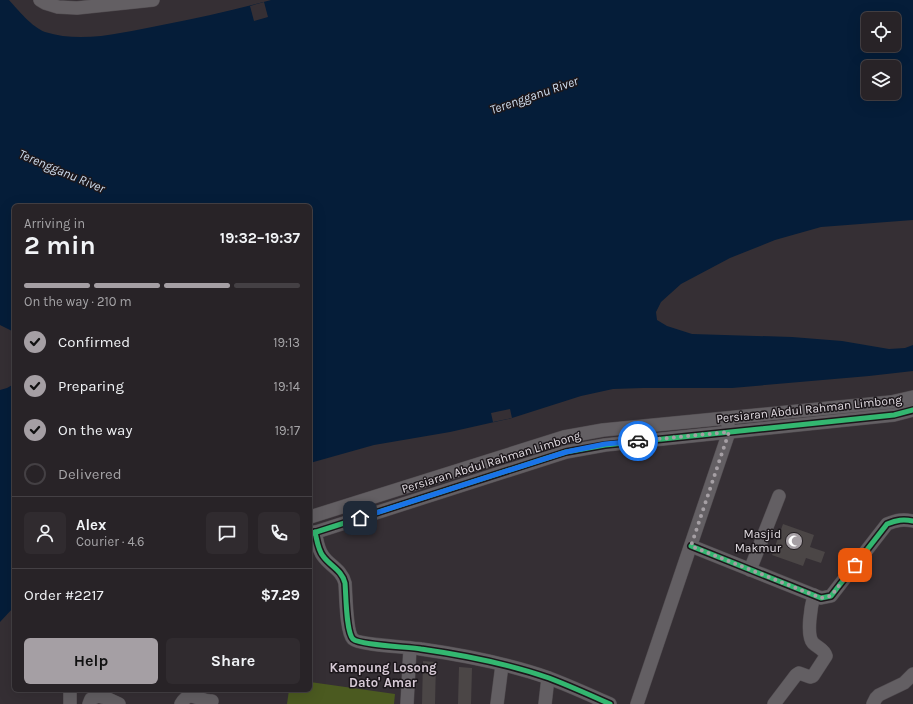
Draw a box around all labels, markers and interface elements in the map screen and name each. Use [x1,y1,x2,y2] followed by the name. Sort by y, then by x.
[861,12,901,100] map controls
[861,12,901,52] button: locate
[861,60,901,100] button: layers
[488,73,581,117] water label: Terengganu River
[17,146,108,196] water label: Terengganu River
[24,216,85,231] text: Arriving in
[220,229,300,247] text: 19:32–19:37
[24,230,96,261] text: 2 min
[24,294,132,309] text: On the way · 210 m
[24,331,46,353] icon: check
[58,333,130,351] text: Confirmed
[273,335,300,350] text: 19:13
[24,375,46,397] icon: check
[58,377,124,395] text: Preparing
[274,379,300,394] text: 19:14
[716,392,903,426] street label: Persiaran Abdul Rahman Limbong
[24,419,46,441] icon: check
[58,421,132,439] text: On the way
[618,421,658,461] courier
[275,423,300,438] text: 19:17
[400,428,582,496] street label: Persiaran Abdul Rahman Limbong
[627,430,649,452] icon: car
[58,465,122,483] text: Delivered
[343,501,377,535] pin
[349,507,371,529] icon: home
[24,512,66,554] button: person
[206,512,248,554] button: chat
[258,512,300,554] button: phone
[76,516,106,534] text: Alex
[735,527,782,555] place label: Masjid Makmur
[784,531,804,551] mosque icon: Masjid Makmur
[76,534,144,549] text: Courier · 4.6
[838,548,872,582] pin
[844,554,866,576] icon: bag
[24,586,103,604] text: Order #2217
[261,586,300,604] text: $7.29
[24,638,158,684] button: Help
[166,638,300,684] button: Share
[329,660,437,690] district label: Kampung Losong Dato' Amar

